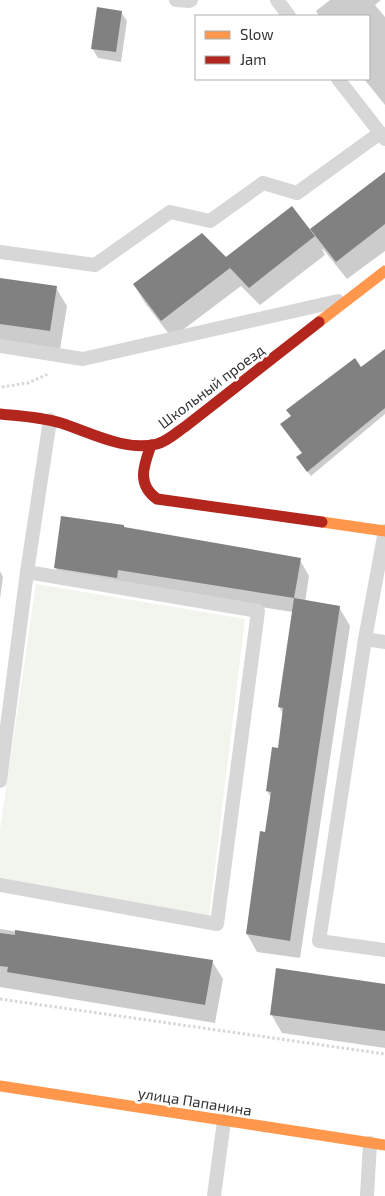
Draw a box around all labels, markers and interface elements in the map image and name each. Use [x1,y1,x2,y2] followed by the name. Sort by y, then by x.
[195,15,370,80] legend
[240,25,274,43] text: Slow
[240,50,266,68] text: Jam
[154,340,268,432] street label: Школьный проезд
[137,1083,253,1120] street label: улица Папанина

